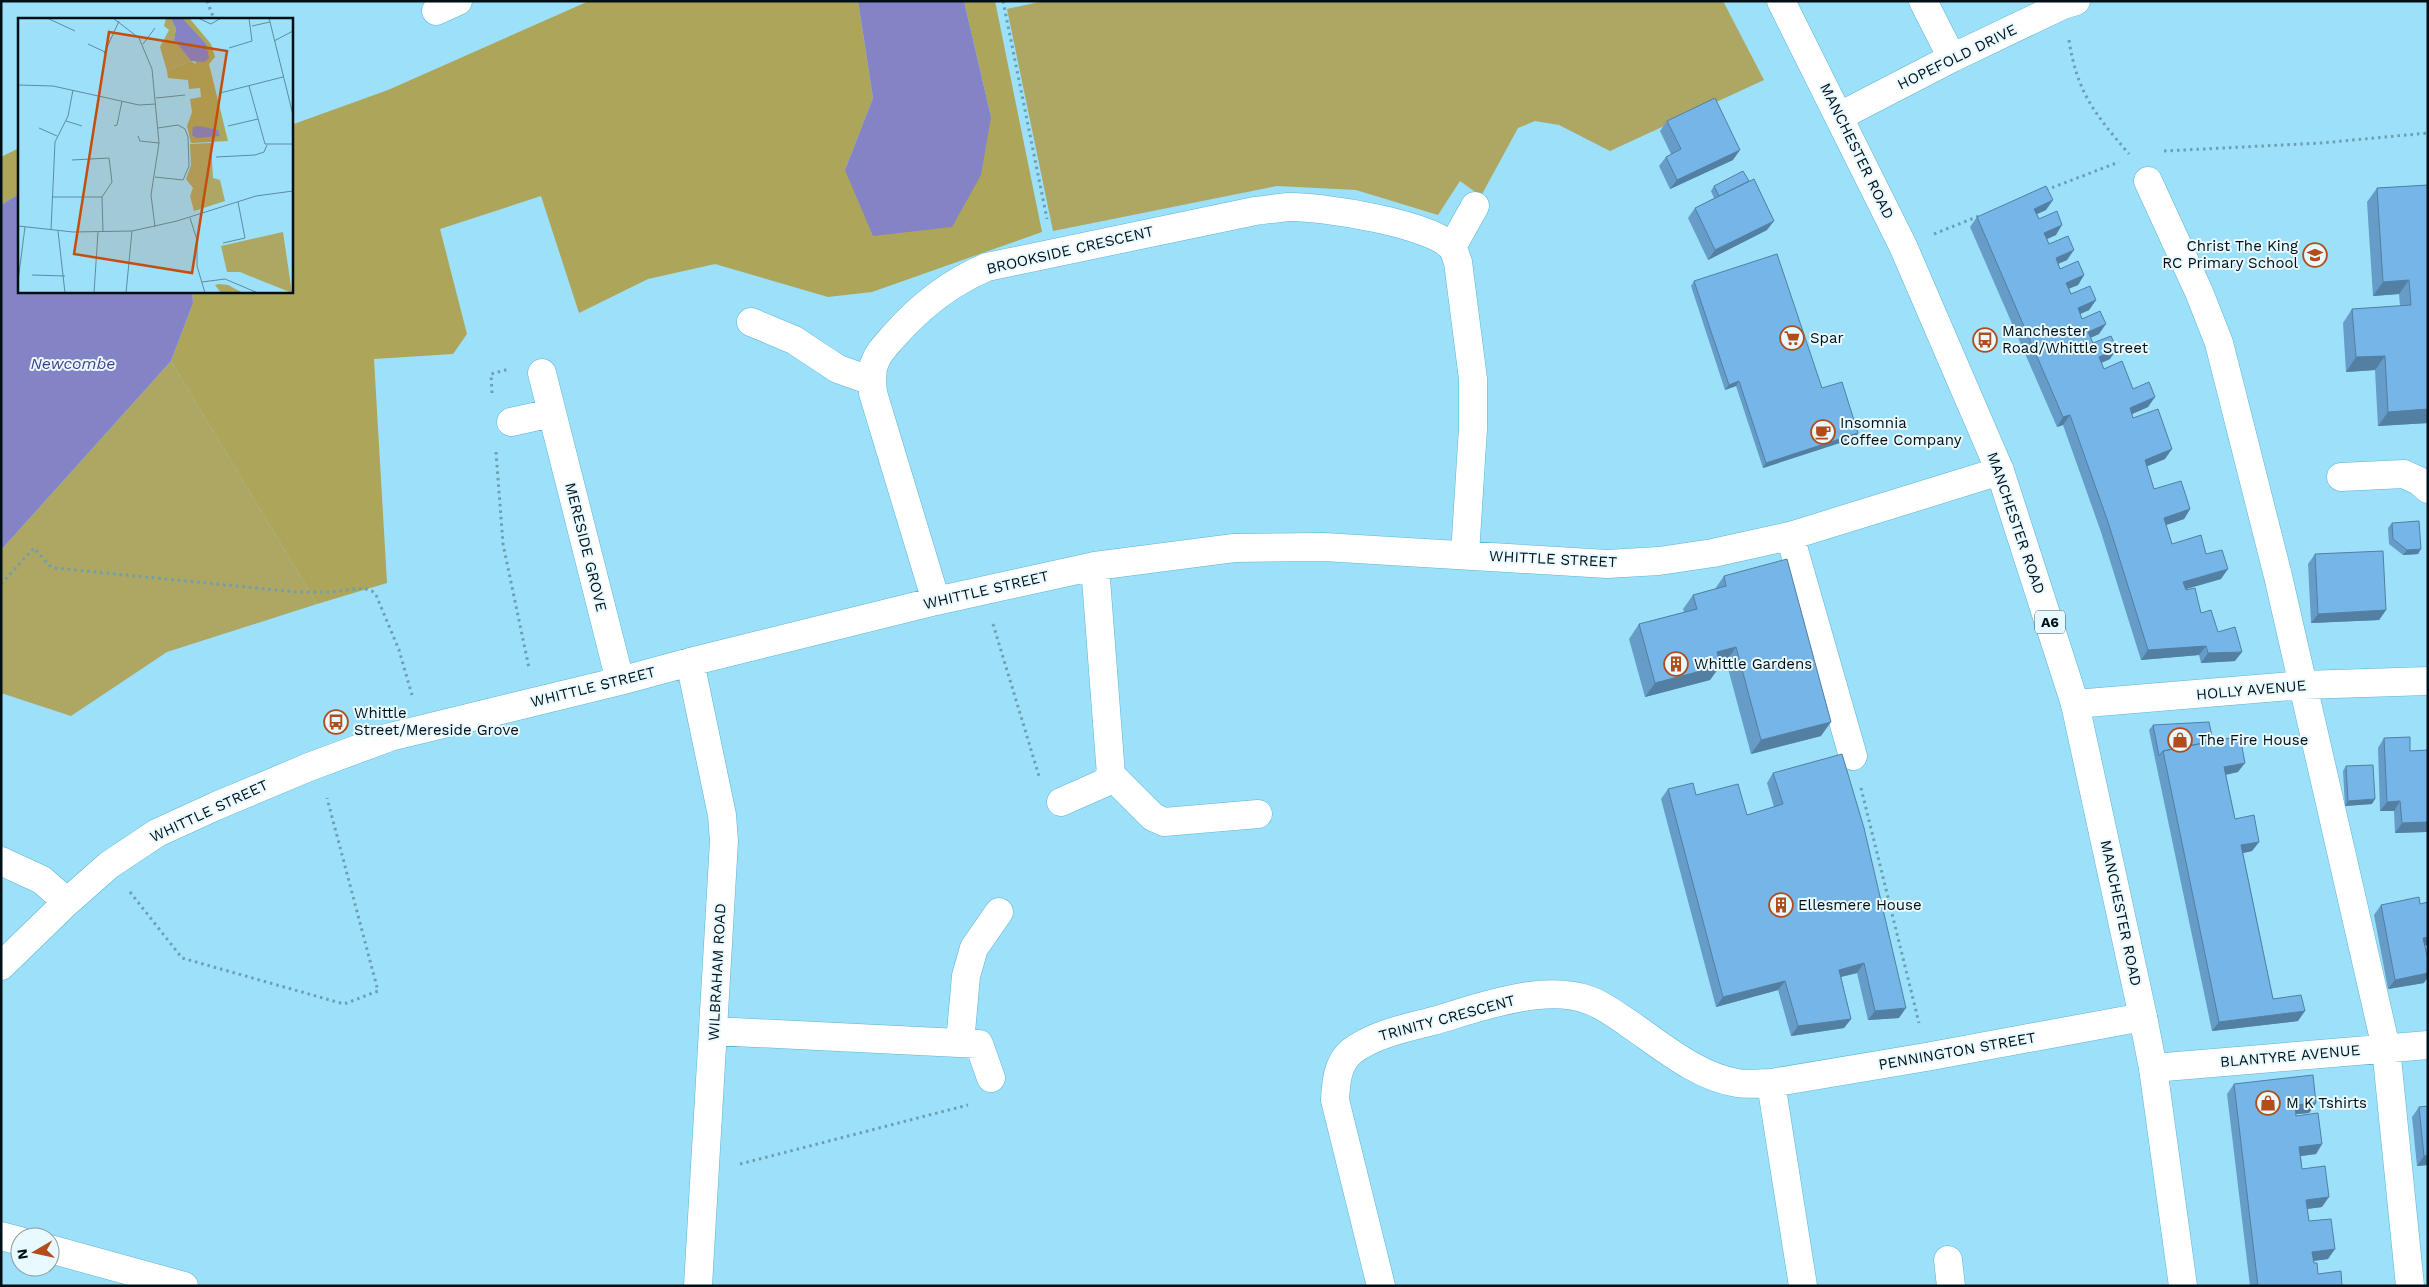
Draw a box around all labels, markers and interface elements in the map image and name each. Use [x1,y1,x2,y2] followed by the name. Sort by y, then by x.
[18,18,292,292] inset map
[1894,20,2020,94] street label: HOPEFOLD DRIVE
[1816,80,1898,222] street label: MANCHESTER ROAD
[985,222,1155,278] street label: BROOKSIDE CRESCENT
[2162,237,2298,272] place label: Christ The King RC Primary School
[2302,242,2328,268] school or university icon: Christ The King RC Primary School
[2002,322,2149,357] place label: Manchester Road/Whittle Street
[1779,325,1805,351] supermarket icon: Spar
[1972,327,1998,353] bus stop icon: Manchester Road/Whittle Street
[1810,329,1844,347] place label: Spar
[31,354,116,373] water label: Newcombe
[1840,414,1962,449] place label: Insomnia Coffee Company
[1810,419,1836,445] cafe icon: Insomnia Coffee Company
[1983,450,2049,596] street label: MANCHESTER ROAD
[561,481,611,613] street label: MERESIDE GROVE
[1489,547,1617,571] street label: WHITTLE STREET
[922,567,1050,613] street label: WHITTLE STREET
[2035,610,2065,634] road number: A6
[1663,651,1689,677] building icon: Whittle Gardens
[1694,655,1812,673] place label: Whittle Gardens
[529,663,657,711] street label: WHITTLE STREET
[2195,676,2307,704] street label: HOLLY AVENUE
[354,704,519,739] place label: Whittle Street/Mereside Grove
[323,709,349,735] bus stop icon: Whittle Street/Mereside Grove
[2167,727,2193,753] shop icon: The Fire House
[2198,731,2308,749] place label: The Fire House
[147,776,271,846] street label: WHITTLE STREET
[2097,838,2145,988] street label: MANCHESTER ROAD
[1768,892,1794,918] building icon: Ellesmere House
[1798,896,1922,914] place label: Ellesmere House
[704,903,730,1041] street label: WILBRAHAM ROAD
[1377,991,1517,1045] street label: TRINITY CRESCENT
[1877,1028,2037,1074] street label: PENNINGTON STREET
[2219,1041,2361,1071] street label: BLANTYRE AVENUE
[2255,1090,2281,1116] shop icon: M K Tshirts
[2286,1094,2367,1112] place label: M K Tshirts
[10,1227,60,1277] north arrow
[13,1248,31,1260] text: N

